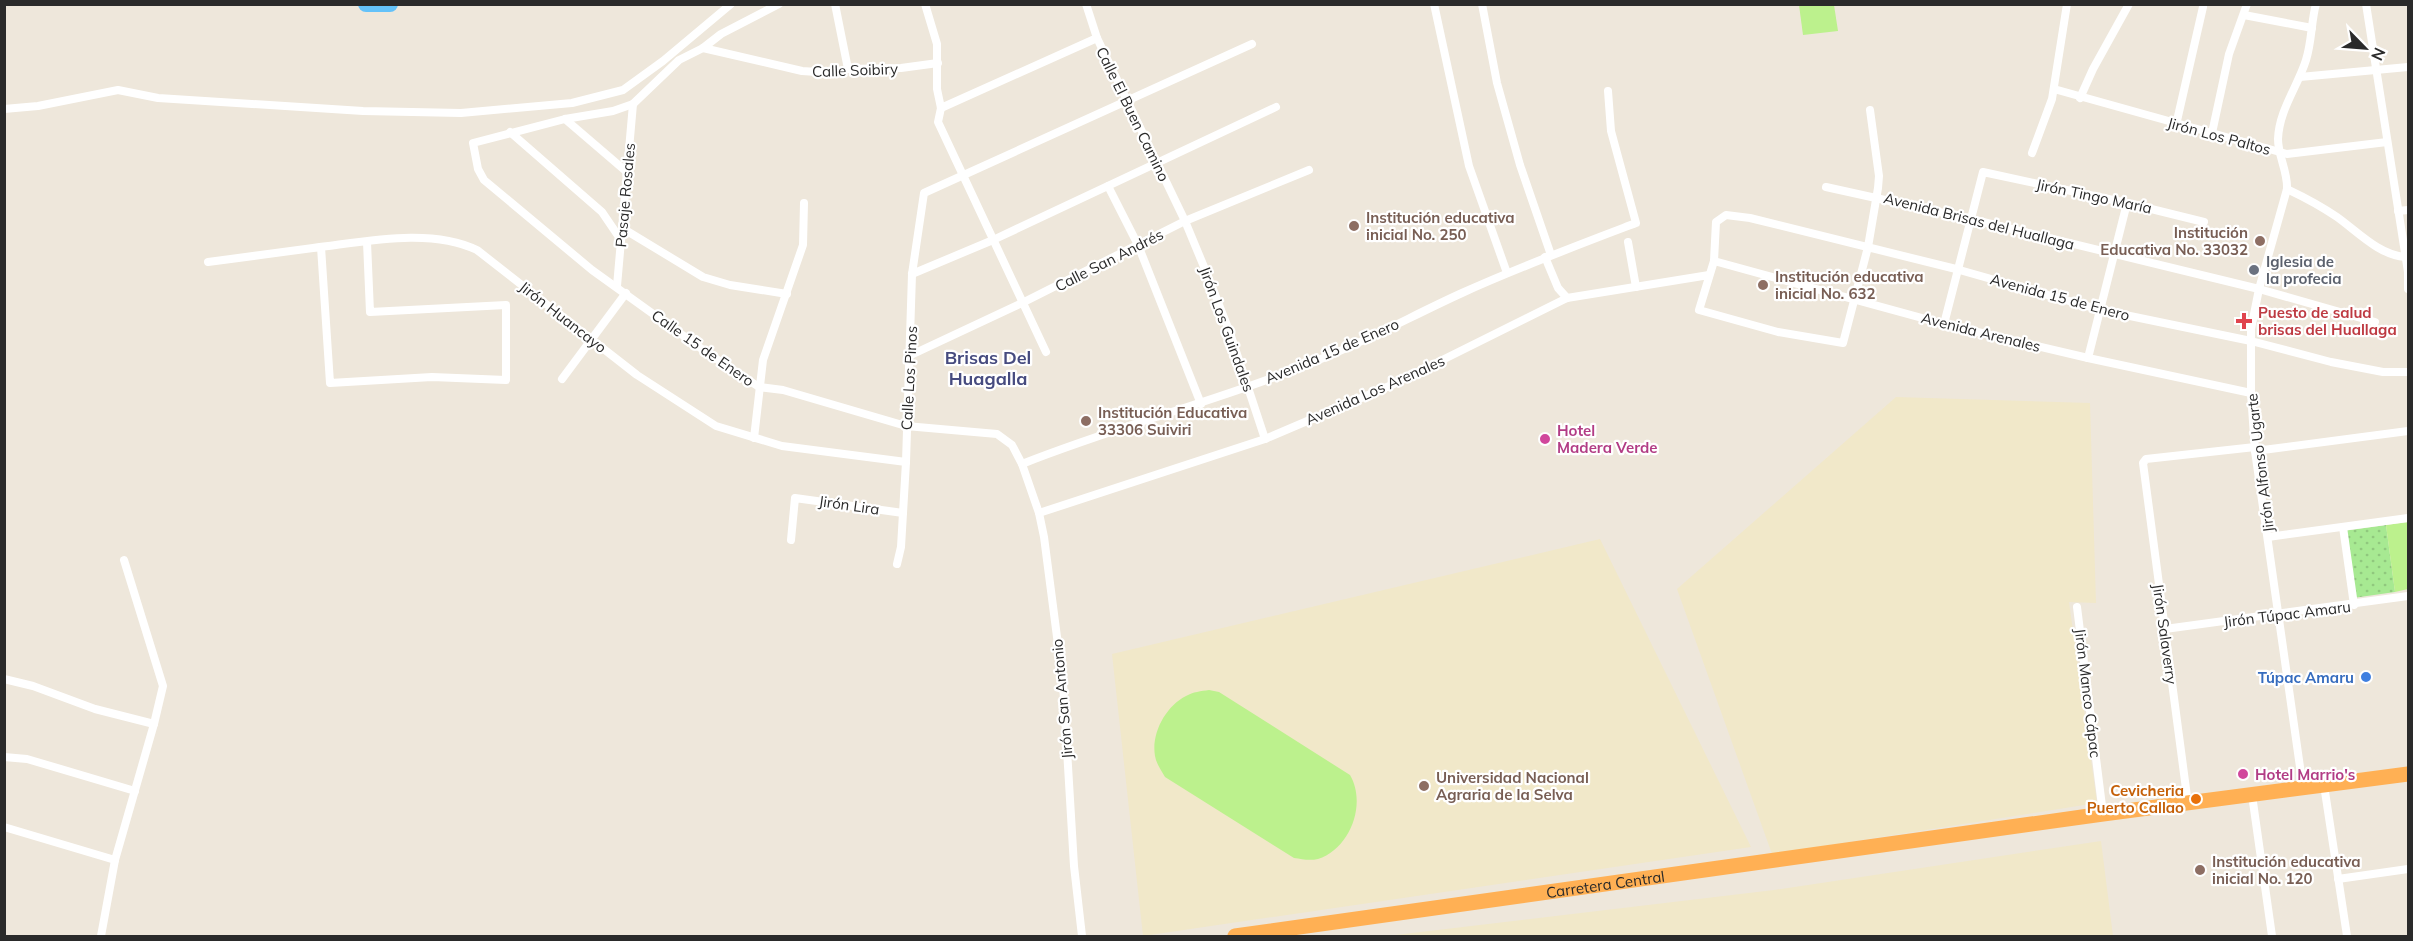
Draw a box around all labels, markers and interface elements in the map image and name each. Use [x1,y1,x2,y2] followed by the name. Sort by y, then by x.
[2335,18,2395,78] north arrow
[1092,44,1174,184] street label: Calle El Buen Camino
[2367,45,2390,64] text: N
[812,59,898,81] street label: Calle Soibiry
[2165,113,2273,159] street label: Jirón Los Paltos
[611,142,639,248] street label: Pasaje Rosales
[2034,174,2154,218] street label: Jirón Tingo María
[1882,188,2076,254] street label: Avenida Brisas del Huallaga
[1366,208,1515,244] place label: Institución educativa inicial No. 250
[1347,219,1361,233] marker: Institución educativa inicial No. 250
[2100,223,2248,259] place label: Institución Educativa No. 33032
[1052,225,1166,295] street label: Calle San Andrés
[2253,234,2267,248] marker: Institución Educativa No. 33032
[2266,252,2342,288] place label: Iglesia de la profecia
[2247,263,2261,277] marker: Iglesia de la profecia
[1195,264,1259,394] street label: Jirón Los Guindales
[1775,267,1924,303] place label: Institución educativa inicial No. 632
[1988,269,2132,325] street label: Avenida 15 de Enero
[515,277,611,357] street label: Jirón Huancayo
[1756,278,1770,292] marker: Institución educativa inicial No. 632
[2258,303,2397,339] place label: Puesto de salud brisas del Huallaga
[648,306,758,390] street label: Calle 15 de Enero
[1919,308,2043,356] street label: Avenida Arenales
[2235,312,2253,330] marker: Puesto de salud brisas del Huallaga
[1262,314,1402,388] street label: Avenida 15 de Enero
[897,325,921,431] street label: Calle Los Pinos
[945,346,1031,390] district label: Brisas Del Huagalla
[1302,351,1448,429] street label: Avenida Los Arenales
[2242,392,2278,534] street label: Jirón Alfonso Ugarte
[1098,403,1247,439] place label: Institución Educativa 33306 Suiviri
[1079,414,1093,428] marker: Institución Educativa 33306 Suiviri
[1557,421,1658,457] place label: Hotel Madera Verde
[1538,432,1552,446] marker: Hotel Madera Verde
[817,491,881,519] street label: Jirón Lira
[2149,583,2181,685] street label: Jirón Salaverry
[2222,597,2352,631] street label: Jirón Túpac Amaru
[2071,627,2105,759] street label: Jirón Manco Cápac
[1047,638,1077,760] street label: Jirón San Antonio
[2258,668,2354,687] place label: Túpac Amaru
[2359,670,2373,684] marker: Túpac Amaru
[2255,765,2355,784] place label: Hotel Marrio's
[2236,767,2250,781] marker: Hotel Marrio's
[1436,768,1589,804] place label: Universidad Nacional Agraria de la Selva
[1417,779,1431,793] marker: Universidad Nacional Agraria de la Selva
[2087,781,2184,817] place label: Cevicheria Puerto Callao
[2189,792,2203,806] marker: Cevicheria Puerto Callao
[2212,852,2361,888] place label: Institución educativa inicial No. 120
[2193,863,2207,877] marker: Institución educativa inicial No. 120
[1545,866,1666,902] street label: Carretera Central

